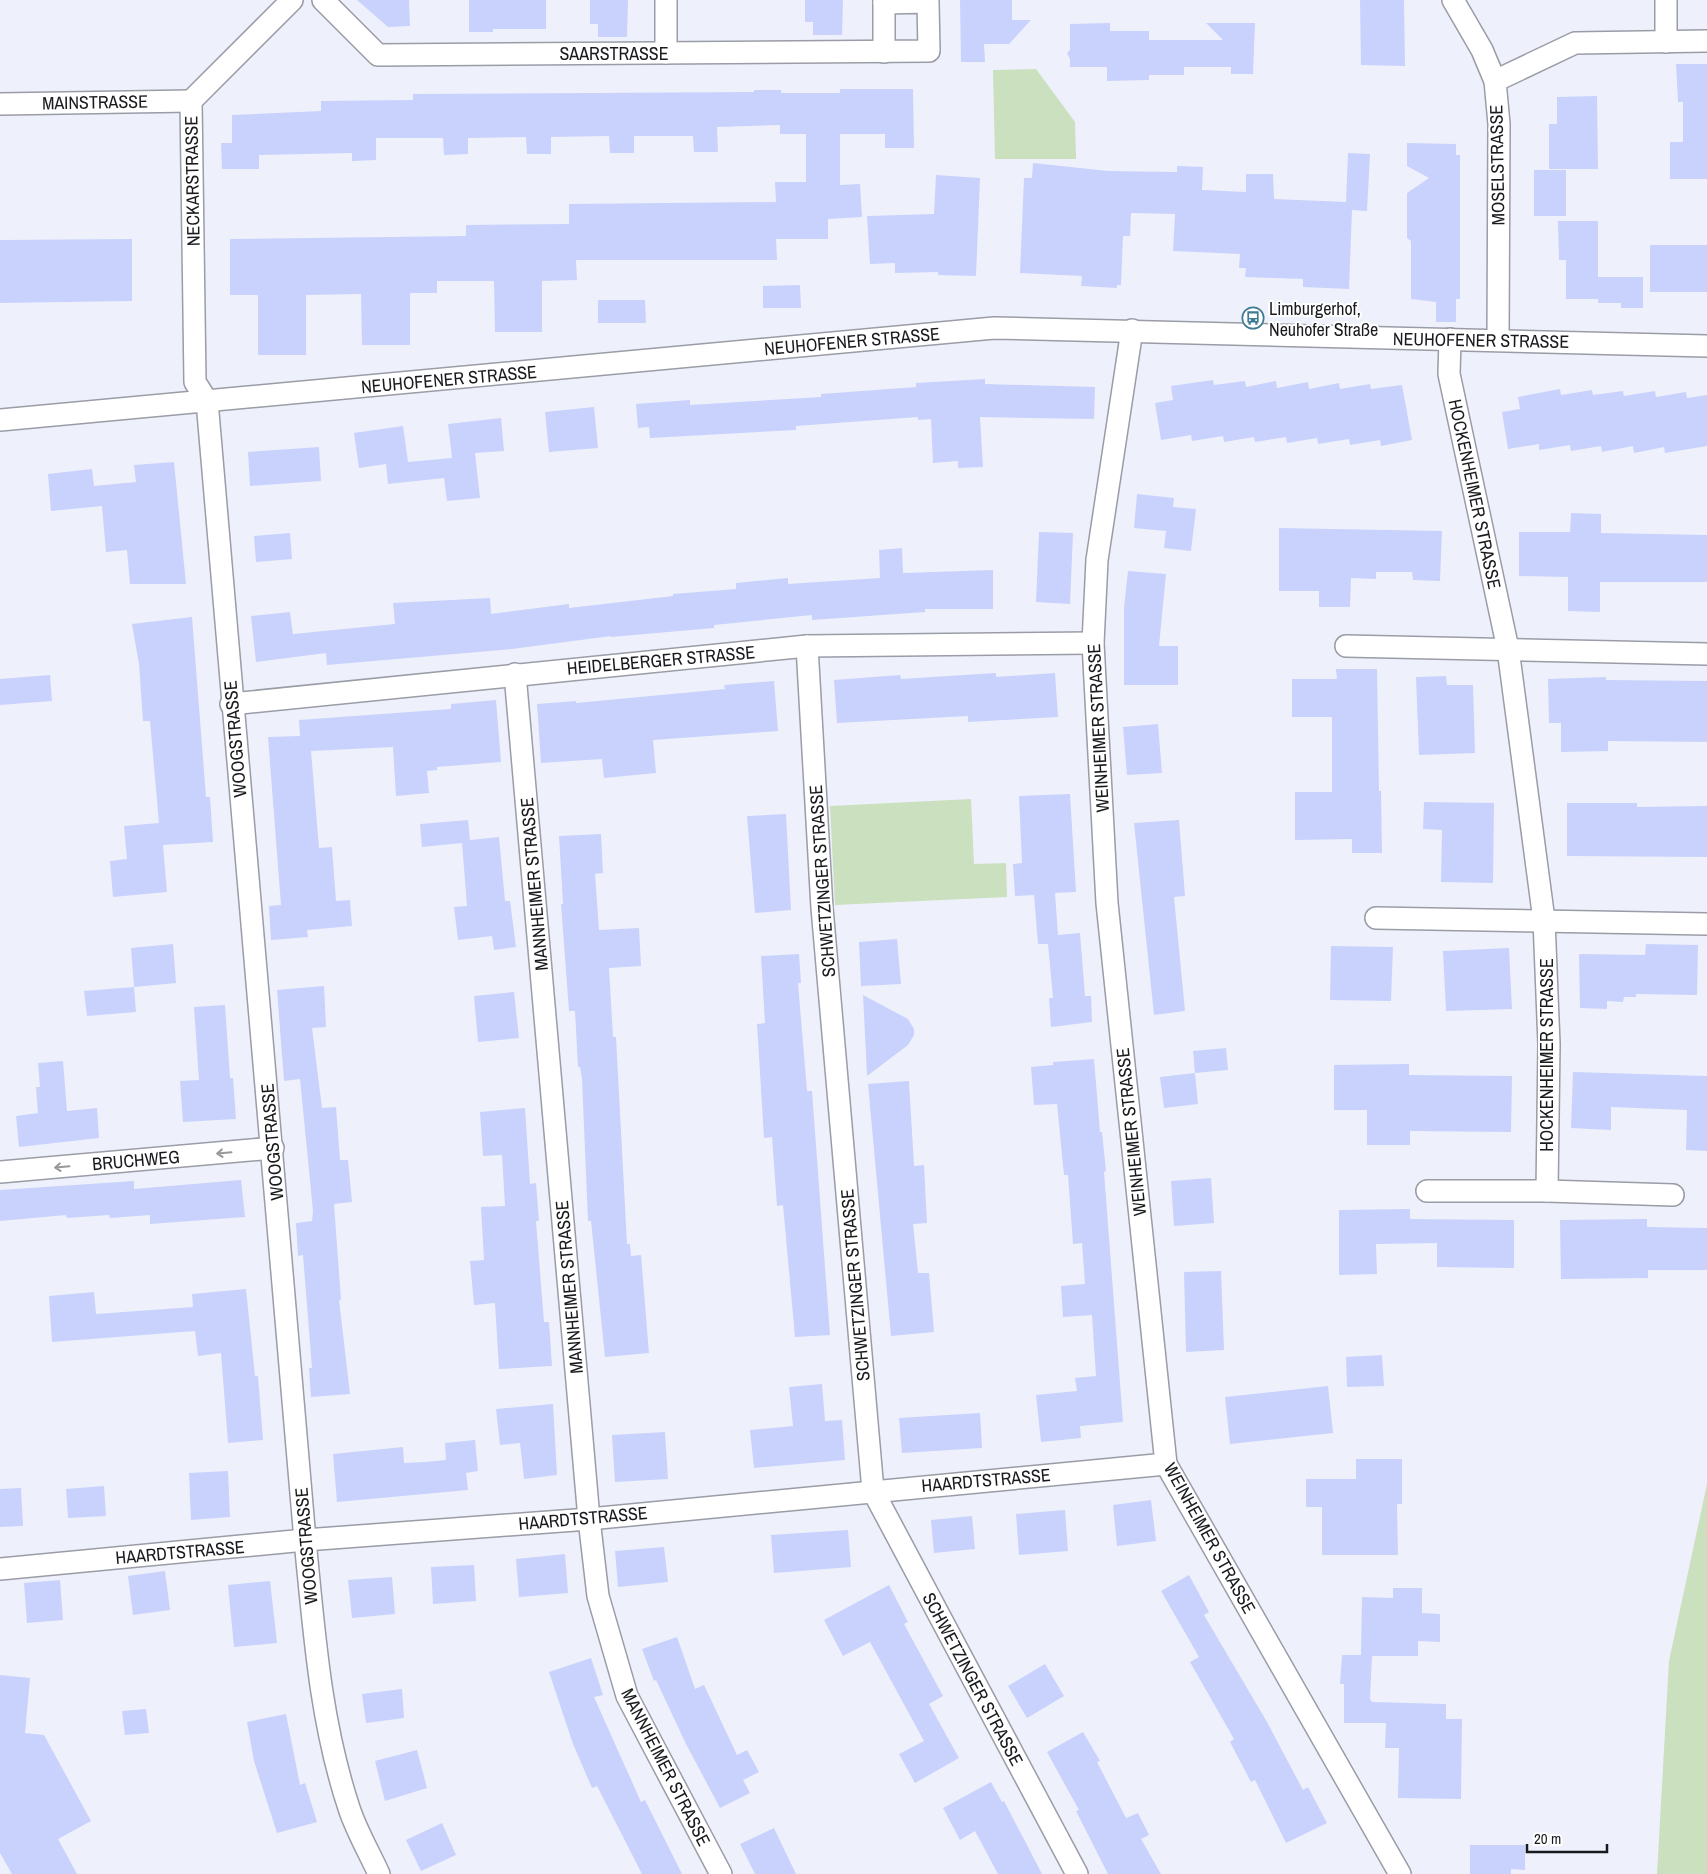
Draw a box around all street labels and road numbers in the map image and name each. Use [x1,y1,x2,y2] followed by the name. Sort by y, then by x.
[559,41,669,66] street label: SAARSTRASSE
[42,89,148,115] street label: MAINSTRASSE
[1483,104,1511,226] street label: MOSELSTRASSE
[178,116,206,246] street label: NECKARSTRASSE
[763,321,941,361] street label: NEUHOFENER STRASSE
[1393,326,1569,354] street label: NEUHOFENER STRASSE
[360,359,538,399] street label: NEUHOFENER STRASSE
[1443,397,1507,591] street label: HOCKENHEIMER STRASSE
[566,639,756,681] street label: HEIDELBERGER STRASSE
[1081,643,1115,813] street label: WEINHEIMER STRASSE
[217,679,253,799] street label: WOOGSTRASSE
[803,784,841,978] street label: SCHWETZINGER STRASSE
[514,796,554,972] street label: MANNHEIMER STRASSE
[1534,958,1559,1152] street label: HOCKENHEIMER STRASSE
[1110,1047,1152,1217] street label: WEINHEIMER STRASSE
[254,1082,290,1202] street label: WOOGSTRASSE
[91,1144,181,1176] street label: BRUCHWEG
[834,1188,876,1382] street label: SCHWETZINGER STRASSE
[549,1199,589,1375] street label: MANNHEIMER STRASSE
[1158,1458,1262,1618] street label: WEINHEIMER STRASSE
[920,1462,1052,1498] street label: HAARDTSTRASSE
[288,1486,324,1606] street label: WOOGSTRASSE
[517,1500,649,1536] street label: HAARDTSTRASSE
[114,1534,246,1570] street label: HAARDTSTRASSE
[917,1588,1029,1770] street label: SCHWETZINGER STRASSE
[615,1684,717,1850] street label: MANNHEIMER STRASSE

